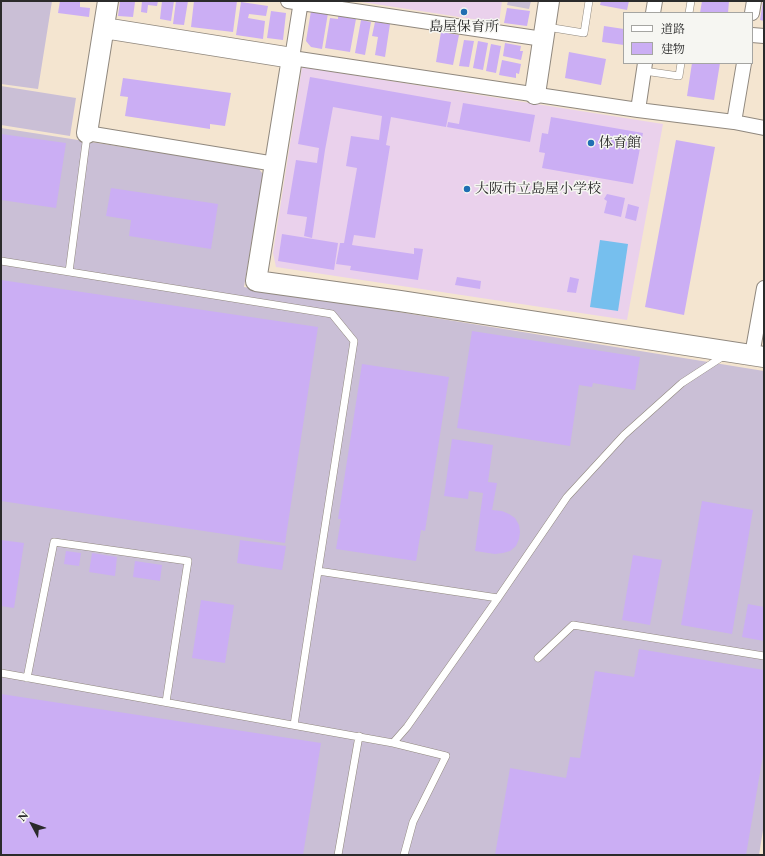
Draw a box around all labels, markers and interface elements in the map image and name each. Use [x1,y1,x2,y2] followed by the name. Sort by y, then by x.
[459,7,469,17] marker: 島屋保育所
[623,12,753,64] legend
[429,19,499,35] place label: 島屋保育所
[661,21,685,37] text: 道路
[661,41,685,57] text: 建物
[599,135,641,151] place label: 体育館
[586,138,596,148] marker: 体育館
[475,181,601,197] place label: 大阪市立島屋小学校
[462,184,472,194] marker: 大阪市立島屋小学校
[12,804,52,844] north arrow
[15,808,31,824] text: N

